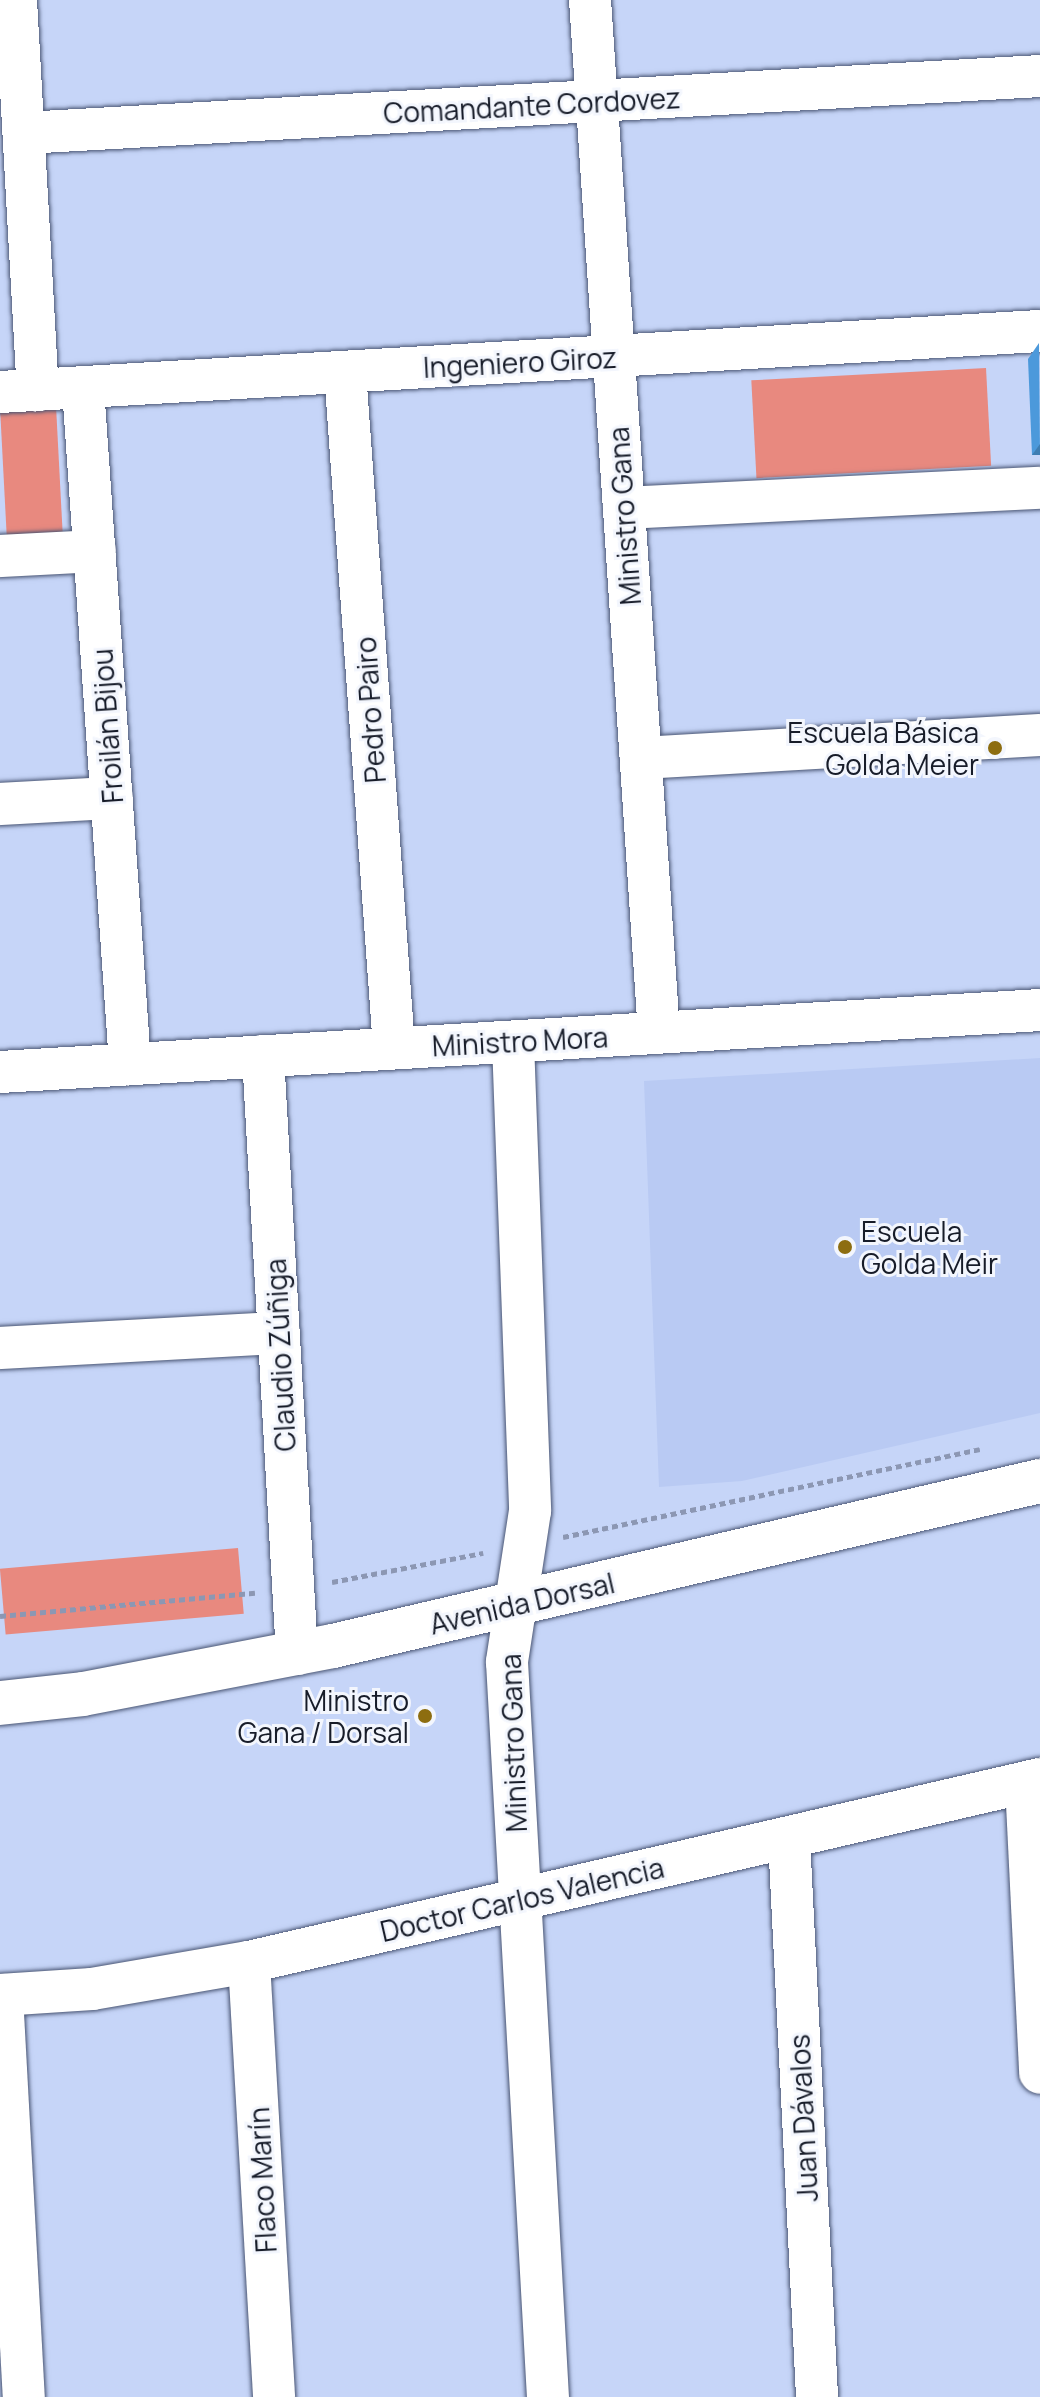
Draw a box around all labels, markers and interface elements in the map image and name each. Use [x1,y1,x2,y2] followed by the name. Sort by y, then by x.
[382,80,682,130] street label: Comandante Cordovez
[422,340,618,384] street label: Ingeniero Giroz
[601,426,647,606] street label: Ministro Gana
[348,636,392,784] street label: Pedro Pairo
[85,647,129,805] street label: Froilán Bijou
[787,715,979,781] place label: Escuela Básica Golda Meier
[986,739,1004,757] marker: Escuela Básica Golda Meier
[431,1020,609,1062] street label: Ministro Mora
[861,1214,998,1280] place label: Escuela Golda Meir
[836,1238,854,1256] marker: Escuela Golda Meir
[258,1258,302,1452] street label: Claudio Zúñiga
[426,1565,618,1641] street label: Avenida Dorsal
[493,1653,533,1833] street label: Ministro Gana
[238,1683,409,1749] place label: Ministro Gana / Dorsal
[416,1707,434,1725] marker: Ministro Gana / Dorsal
[377,1850,667,1948] street label: Doctor Carlos Valencia
[782,2033,824,2203] street label: Juan Dávalos
[241,2106,283,2254] street label: Flaco Marín

